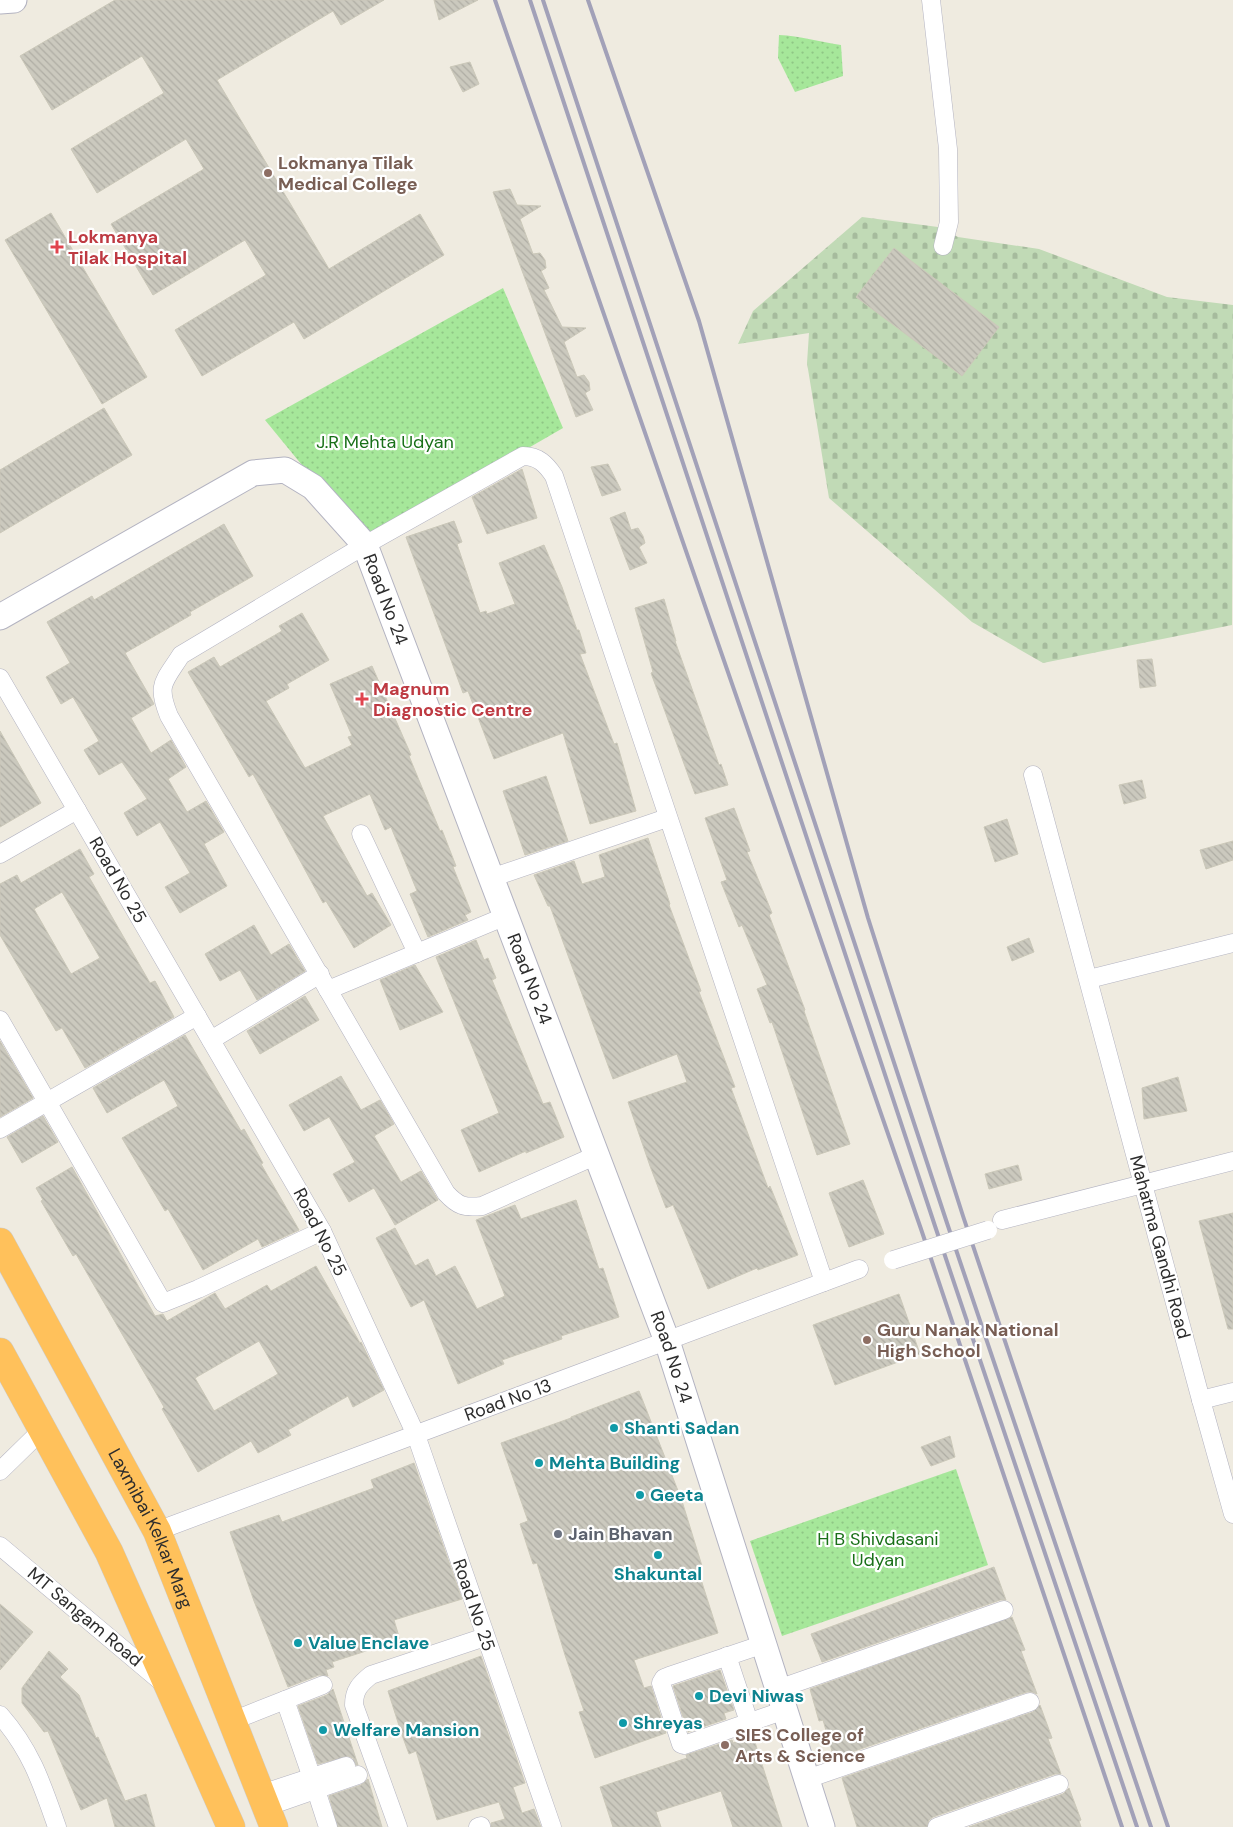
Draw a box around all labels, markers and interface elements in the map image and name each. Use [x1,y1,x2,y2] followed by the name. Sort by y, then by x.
[278,151,418,196] place label: Lokmanya Tilak Medical College
[262,167,274,179] marker: Lokmanya Tilak Medical College
[68,225,187,270] place label: Lokmanya Tilak Hospital
[50,240,64,254] marker: Lokmanya Tilak Hospital
[316,430,454,454] park label: J.R Mehta Udyan
[357,550,414,648] street label: Road No 24
[373,677,532,722] place label: Magnum Diagnostic Centre
[355,692,369,706] marker: Magnum Diagnostic Centre
[84,832,152,928] street label: Road No 25
[501,930,558,1028] street label: Road No 24
[1124,1153,1196,1341] street label: Mahatma Gandhi Road
[288,1184,352,1280] street label: Road No 25
[645,1308,698,1406] street label: Road No 24
[877,1318,1058,1363] place label: Guru Nanak National High School
[861,1334,873,1346] marker: Guru Nanak National High School
[461,1373,555,1427] street label: Road No 13
[624,1416,739,1440] place label: Shanti Sadan
[608,1422,620,1434] marker: Shanti Sadan
[102,1444,198,1612] street label: Laxmibai Kelkar Marg
[549,1451,680,1475] place label: Mehta Building
[533,1457,545,1469] marker: Mehta Building
[650,1483,704,1507] place label: Geeta
[634,1489,646,1501] marker: Geeta
[568,1522,673,1546] place label: Jain Bhavan
[817,1527,939,1572] park label: H B Shivdasani Udyan
[552,1528,564,1540] marker: Jain Bhavan
[652,1549,664,1561] marker: Shakuntal
[447,1556,501,1654] street label: Road No 25
[22,1562,148,1672] street label: MT Sangam Road
[614,1562,702,1586] place label: Shakuntal
[308,1631,429,1655] place label: Value Enclave
[292,1637,304,1649] marker: Value Enclave
[709,1684,804,1708] place label: Devi Niwas
[693,1690,705,1702] marker: Devi Niwas
[633,1711,703,1735] place label: Shreyas
[617,1717,629,1729] marker: Shreyas
[333,1718,479,1742] place label: Welfare Mansion
[735,1723,866,1768] place label: SIES College of Arts & Science
[317,1724,329,1736] marker: Welfare Mansion
[719,1739,731,1751] marker: SIES College of Arts & Science

